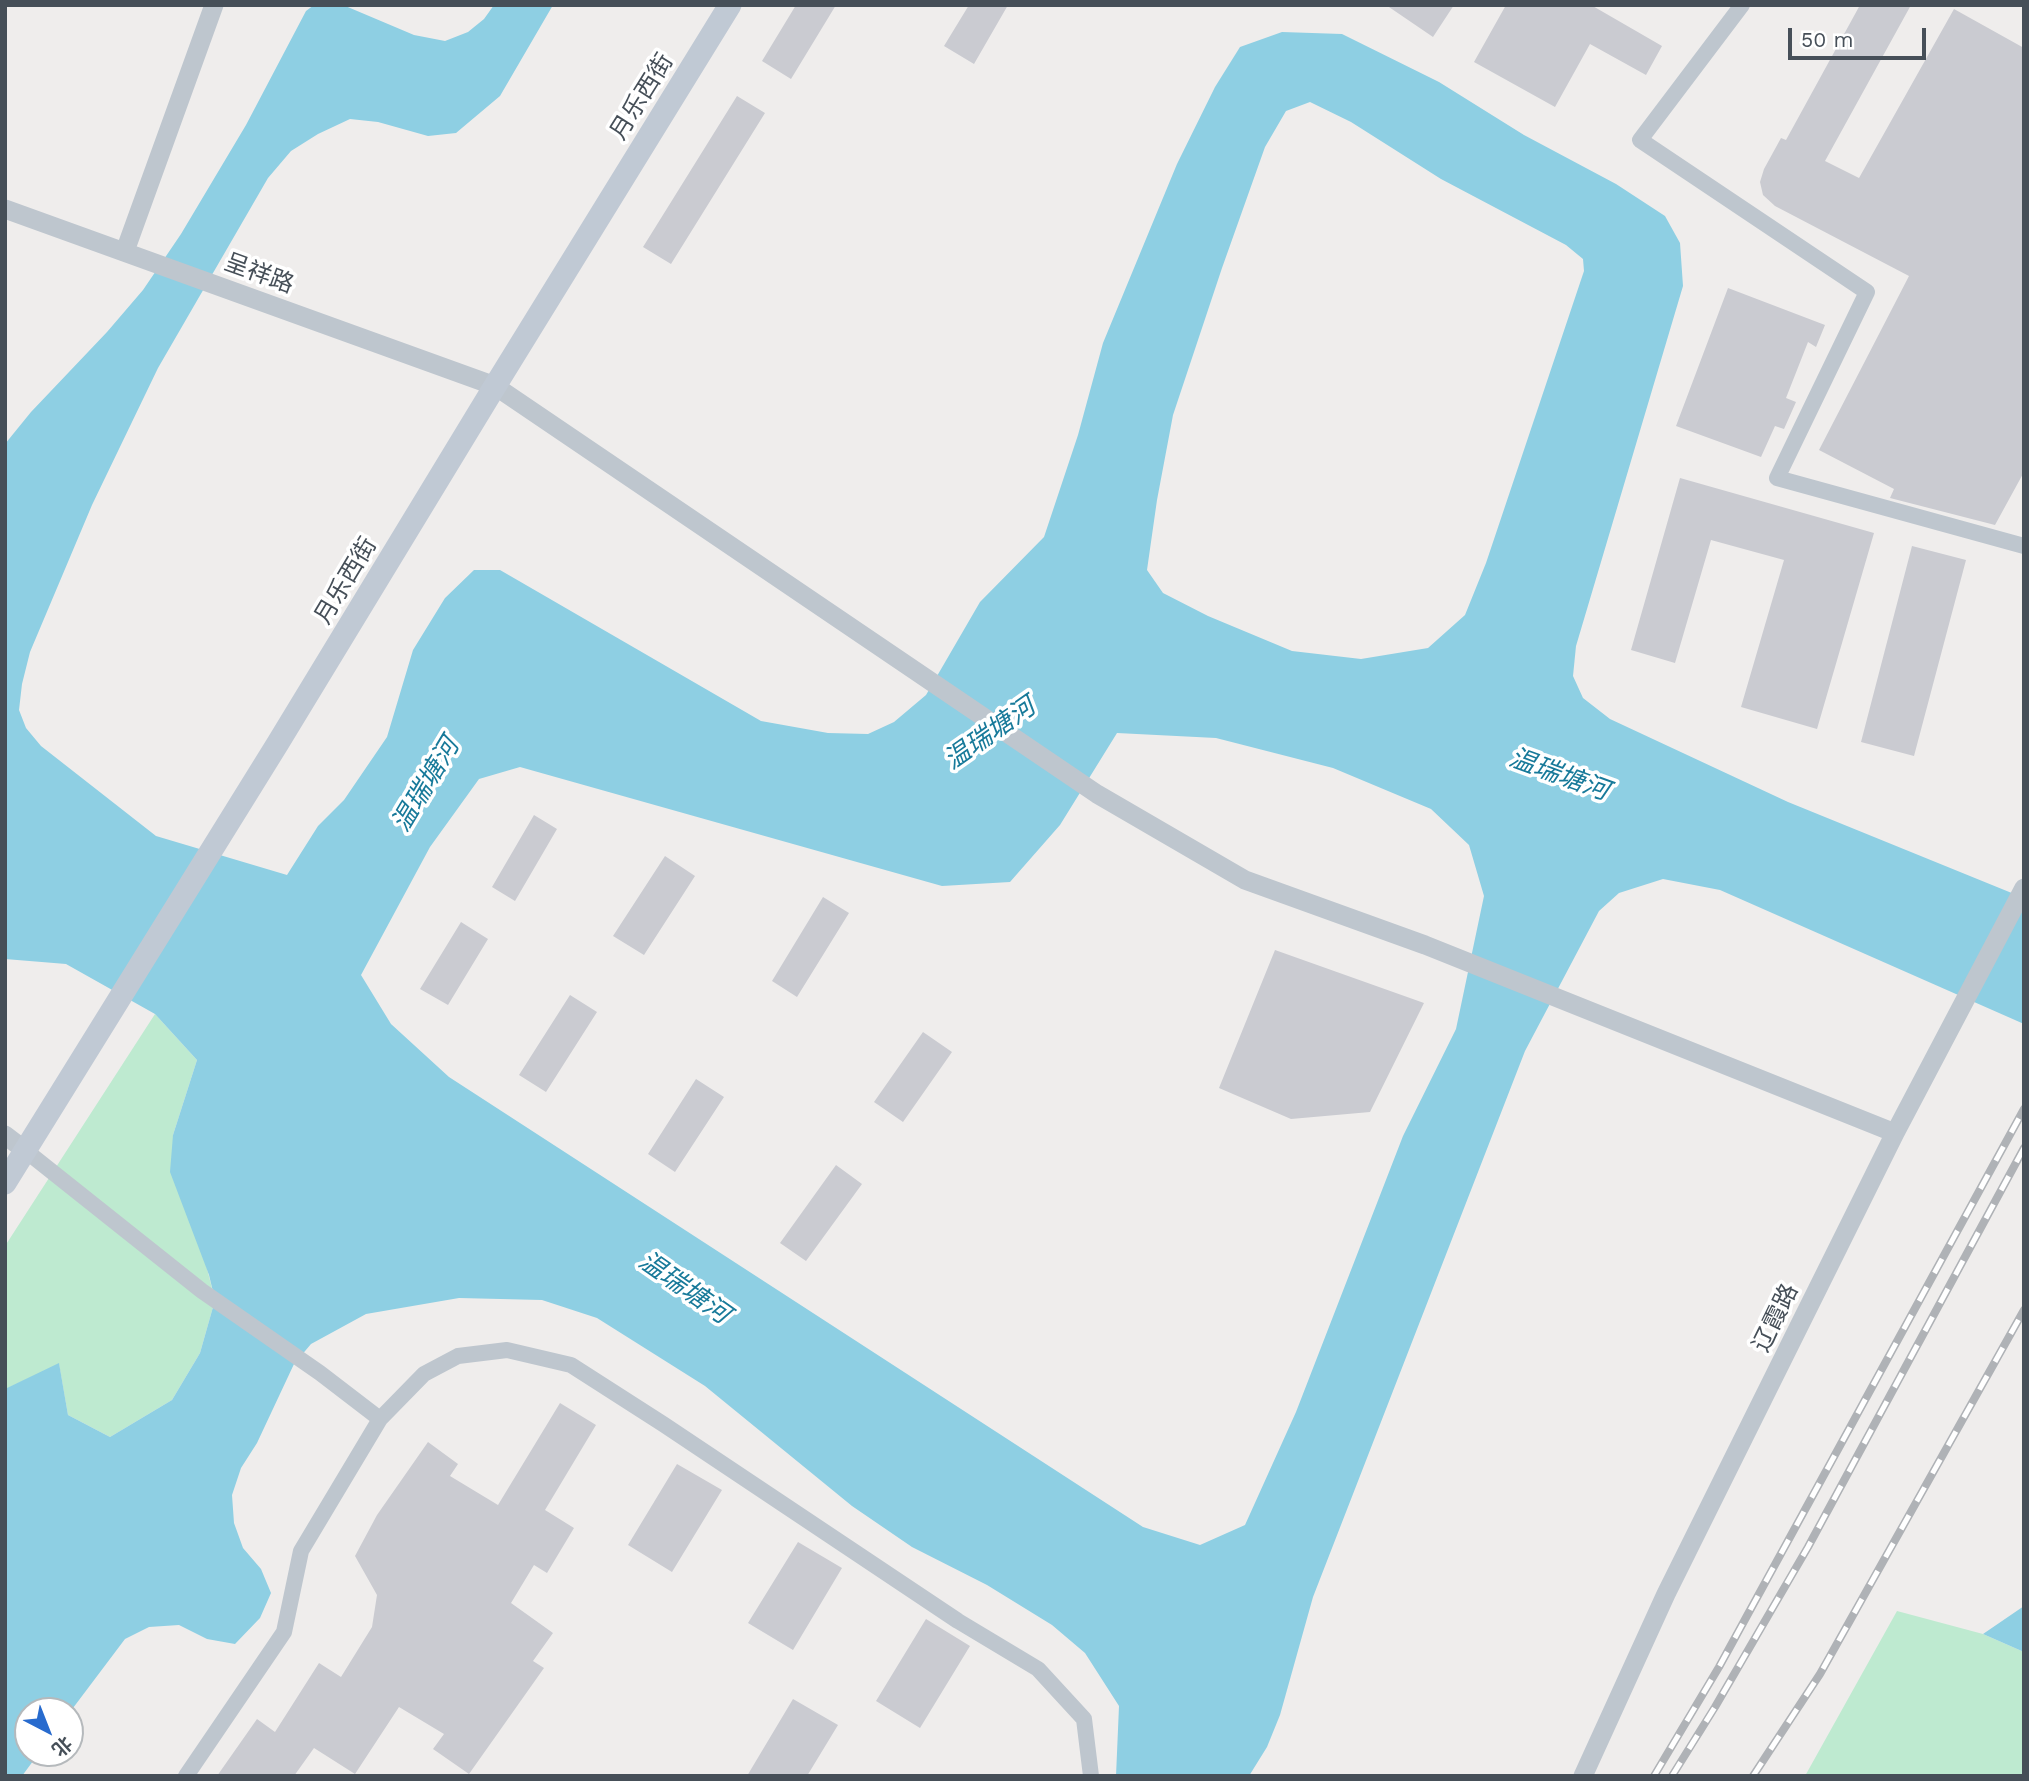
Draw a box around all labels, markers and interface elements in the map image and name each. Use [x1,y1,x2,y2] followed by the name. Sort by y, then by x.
[1791,14,1929,58] scale bar
[1801,27,1853,52] text: 50 m
[604,49,680,145] street label: 月乐西街
[220,248,298,300] street label: 呈祥路
[309,532,383,630] street label: 月乐西街
[938,691,1042,777] water label: 温瑞塘河
[386,732,466,838] water label: 温瑞塘河
[1505,743,1613,807] water label: 温瑞塘河
[632,1245,736,1331] water label: 温瑞塘河
[1747,1279,1805,1357] street label: 辽霞路
[14,1697,84,1767] north arrow
[47,1732,77,1761] text: 北

